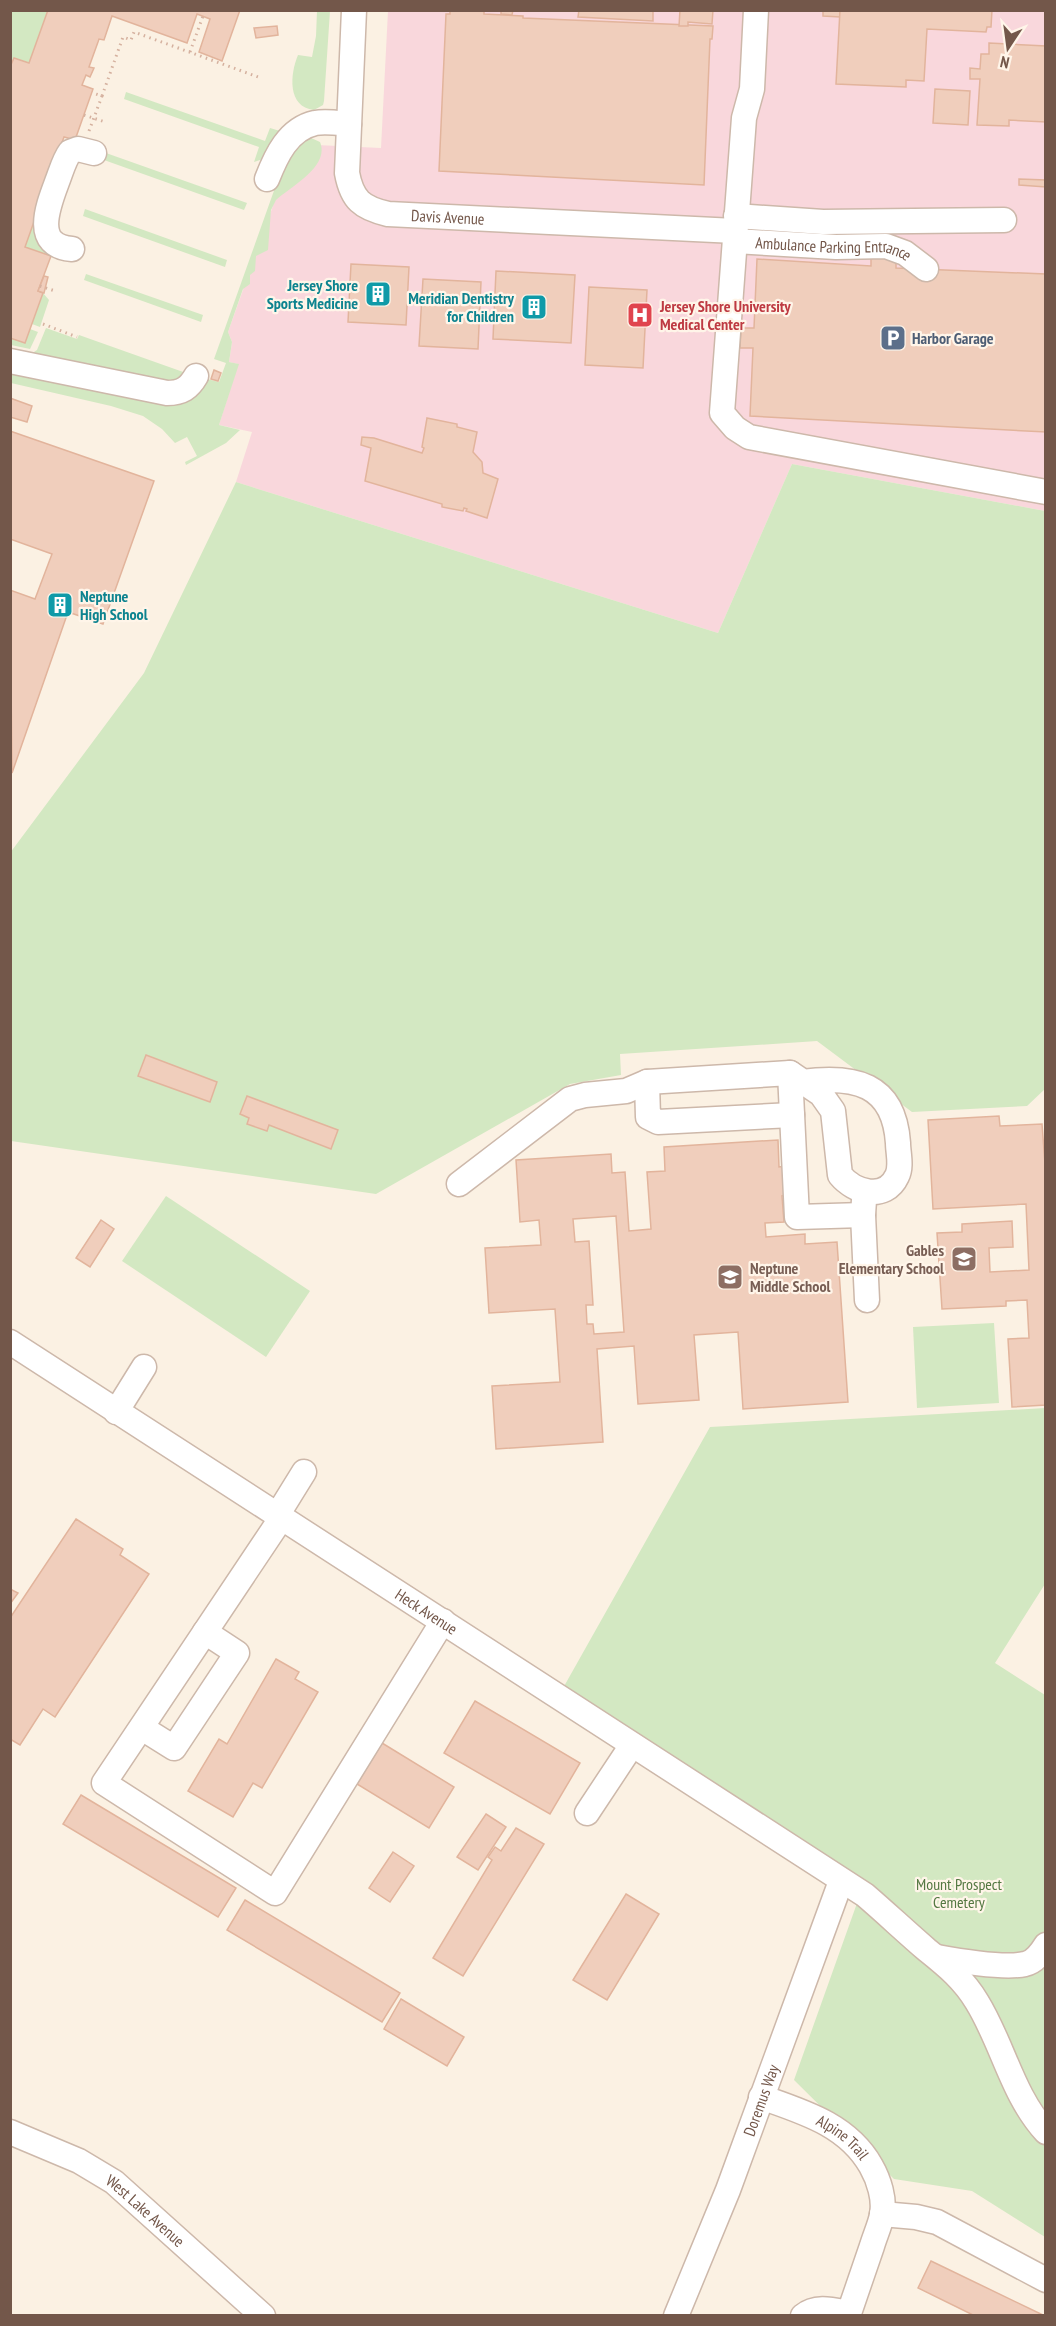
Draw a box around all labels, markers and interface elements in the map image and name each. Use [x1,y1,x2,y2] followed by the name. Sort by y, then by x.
[978,18,1038,78] north arrow
[998,52,1011,73] text: N
[411,205,485,229] street label: Davis Avenue
[755,232,916,265] street label: Ambulance Parking Entrance
[267,275,358,313] place label: Jersey Shore Sports Medicine
[363,279,393,309] building icon: Jersey Shore Sports Medicine
[408,288,515,326] place label: Meridian Dentistry for Children
[519,292,549,322] building icon: Meridian Dentistry for Children
[659,296,791,334] place label: Jersey Shore University Medical Center
[625,300,655,330] hospital icon: Jersey Shore University Medical Center
[878,323,908,353] parking icon: Harbor Garage
[912,328,994,348] place label: Harbor Garage
[80,586,148,624] place label: Neptune High School
[45,590,75,620] building icon: Neptune High School
[839,1240,944,1278] place label: Gables Elementary School
[949,1244,979,1274] school or university icon: Gables Elementary School
[750,1258,831,1296] place label: Neptune Middle School
[715,1262,745,1292] school or university icon: Neptune Middle School
[392,1584,461,1639] street label: Heck Avenue
[916,1874,1003,1912] park label: Mount Prospect Cemetery
[739,2062,783,2139] street label: Doremus Way
[813,2110,874,2164] street label: Alpine Trail
[103,2170,189,2251] street label: West Lake Avenue

